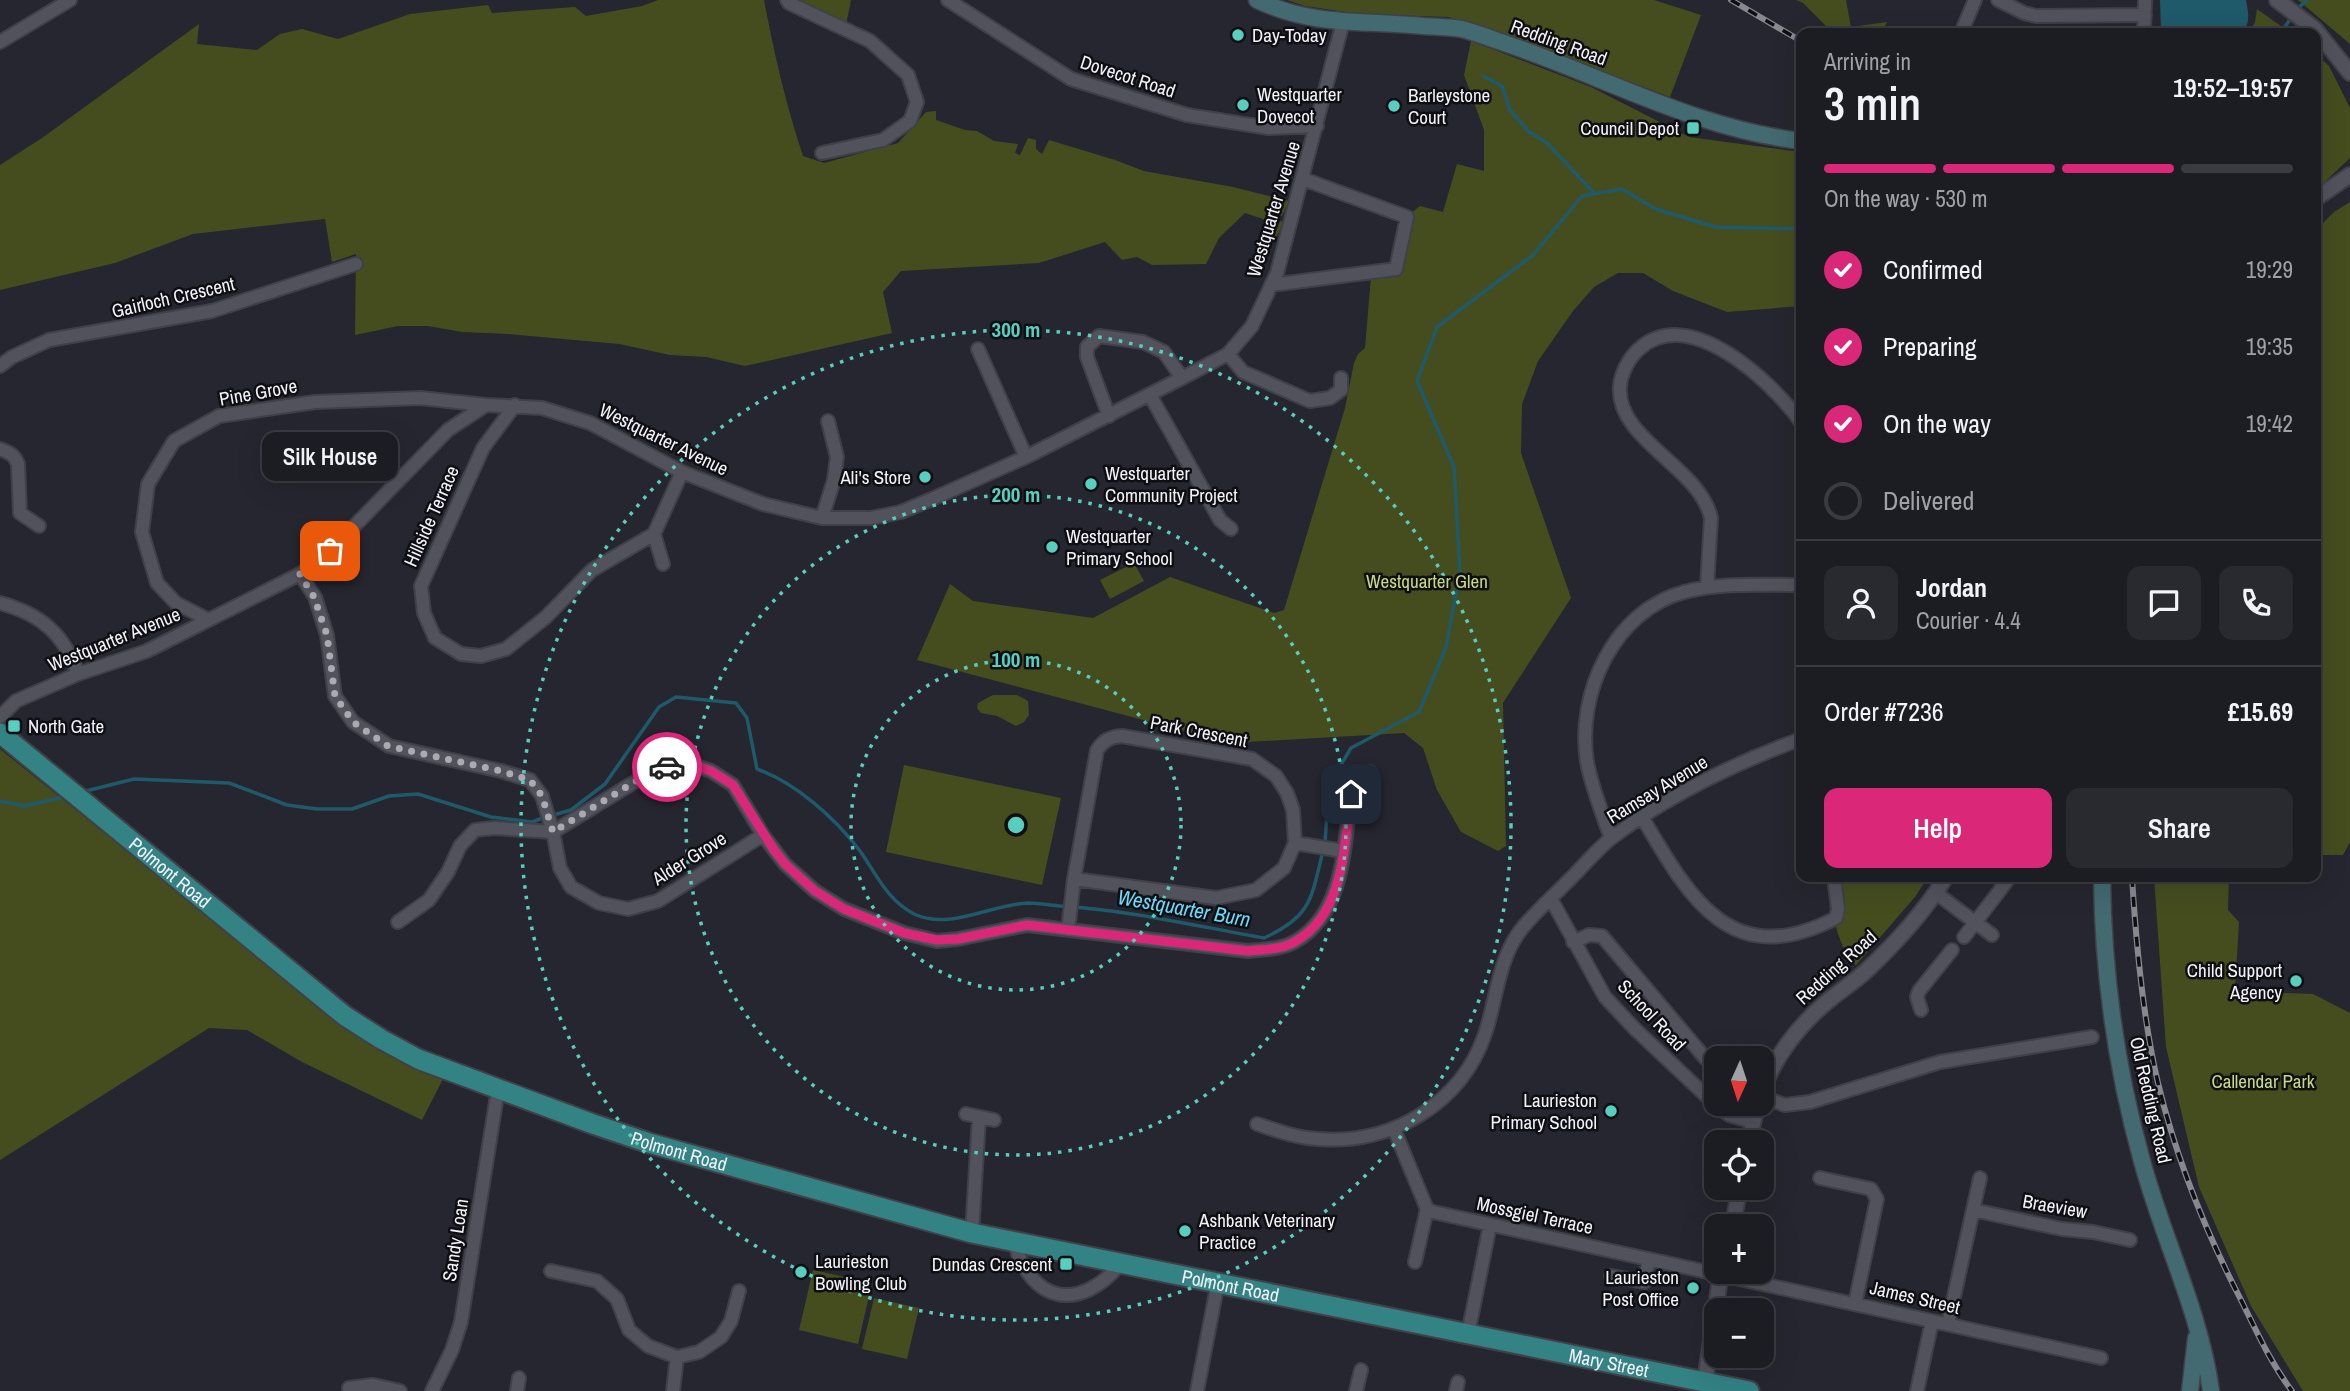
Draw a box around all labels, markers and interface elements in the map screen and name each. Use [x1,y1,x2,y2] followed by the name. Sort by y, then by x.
[1507,13,1611,71] street label: Redding Road
[1252,22,1327,48] place label: Day-Today
[1230,27,1246,43] marker: Day-Today
[1824,46,1911,77] text: Arriving in
[1077,48,1179,104] street label: Dovecot Road
[2173,70,2293,105] text: 19:52–19:57
[1824,72,1921,134] text: 3 min
[1257,81,1342,129] place label: Westquarter Dovecot
[1408,82,1490,130] place label: Barleystone Court
[1235,97,1251,113] marker: Westquarter Dovecot
[1386,98,1402,114] marker: Barleystone Court
[1580,115,1680,141] place label: Council Depot
[1685,120,1701,136] marker: Council Depot
[1240,138,1306,280] street label: Westquarter Avenue
[1824,183,1988,214] text: On the way · 530 m
[1824,251,1862,289] icon: check
[1883,252,1983,287] text: Confirmed
[2246,254,2293,285] text: 19:29
[109,270,238,324] street label: Gairloch Crescent
[992,315,1040,344] text: 300 m
[1824,328,1862,366] icon: check
[1883,329,1977,364] text: Preparing
[2246,331,2293,362] text: 19:35
[217,372,299,412] street label: Pine Grove
[595,396,733,482] street label: Westquarter Avenue
[1824,405,1862,443] icon: check
[1883,406,1991,441] text: On the way
[2246,408,2293,439] text: 19:42
[262,432,398,481] callout: Silk House
[283,441,377,472] text: Silk House
[1105,460,1238,508] place label: Westquarter Community Project
[397,461,465,571] street label: Hillside Terrace
[839,464,911,490] place label: Ali's Store
[917,469,933,485] marker: Ali's Store
[1083,476,1099,492] marker: Westquarter Community Project
[992,480,1040,509] text: 200 m
[1883,483,1974,518] text: Delivered
[300,521,360,581] pin
[1066,523,1173,571] place label: Westquarter Primary School
[311,532,349,570] icon: bag
[1044,539,1060,555] marker: Westquarter Primary School
[1824,566,1898,640] button: person
[2127,566,2201,640] button: chat
[2219,566,2293,640] button: phone
[1366,568,1488,594] park label: Westquarter Glen
[1916,570,1987,605] text: Jordan
[44,601,184,677] street label: Westquarter Avenue
[1916,605,2021,636] text: Courier · 4.4
[992,645,1040,674] text: 100 m
[1824,694,1944,729] text: Order #7236
[2228,694,2293,729] text: £15.69
[1148,709,1251,753] street label: Park Crescent
[28,713,104,739] place label: North Gate
[6,718,22,734] marker: North Gate
[632,732,702,802] courier
[648,748,686,786] icon: car
[1602,749,1712,829] street label: Ramsay Avenue
[1321,764,1381,824] pin
[1332,775,1370,813] icon: home
[1824,788,2052,868] button: Help
[2066,788,2293,868] button: Share
[1004,813,1028,837] centre of rings
[646,825,731,892] street label: Alder Grove
[124,831,217,914] street label: Polmont Road
[1115,882,1253,934] water label: Westquarter Burn
[1790,924,1882,1010] street label: Redding Road
[2187,957,2283,1005] place label: Child Support Agency
[2288,973,2304,989] marker: Child Support Agency
[1612,974,1692,1056] street label: School Road
[2124,1034,2178,1166] street label: Old Redding Road
[1704,1046,1774,1116] north arrow
[1704,1046,1774,1368] map controls
[2211,1068,2315,1094] park label: Callendar Park
[1491,1087,1597,1135] place label: Laurieston Primary School
[1603,1103,1619,1119] marker: Laurieston Primary School
[628,1125,730,1177] street label: Polmont Road
[1704,1130,1774,1200] button: locate
[2021,1188,2090,1225] street label: Braeview
[1474,1190,1596,1240] street label: Mossgiel Terrace
[436,1197,474,1283] street label: Sandy Loan
[1198,1207,1335,1255] place label: Ashbank Veterinary Practice
[1704,1214,1774,1284] button: +
[1177,1223,1193,1239] marker: Ashbank Veterinary Practice
[815,1248,907,1296] place label: Laurieston Bowling Club
[932,1251,1053,1277] place label: Dundas Crescent
[1058,1256,1074,1272] marker: Dundas Crescent
[1180,1263,1282,1308] street label: Polmont Road
[793,1264,809,1280] marker: Laurieston Bowling Club
[1602,1264,1679,1312] place label: Laurieston Post Office
[1867,1274,1963,1320] street label: James Street
[1685,1280,1701,1296] marker: Laurieston Post Office
[1704,1298,1774,1368] button: −
[1567,1342,1652,1383] street label: Mary Street

